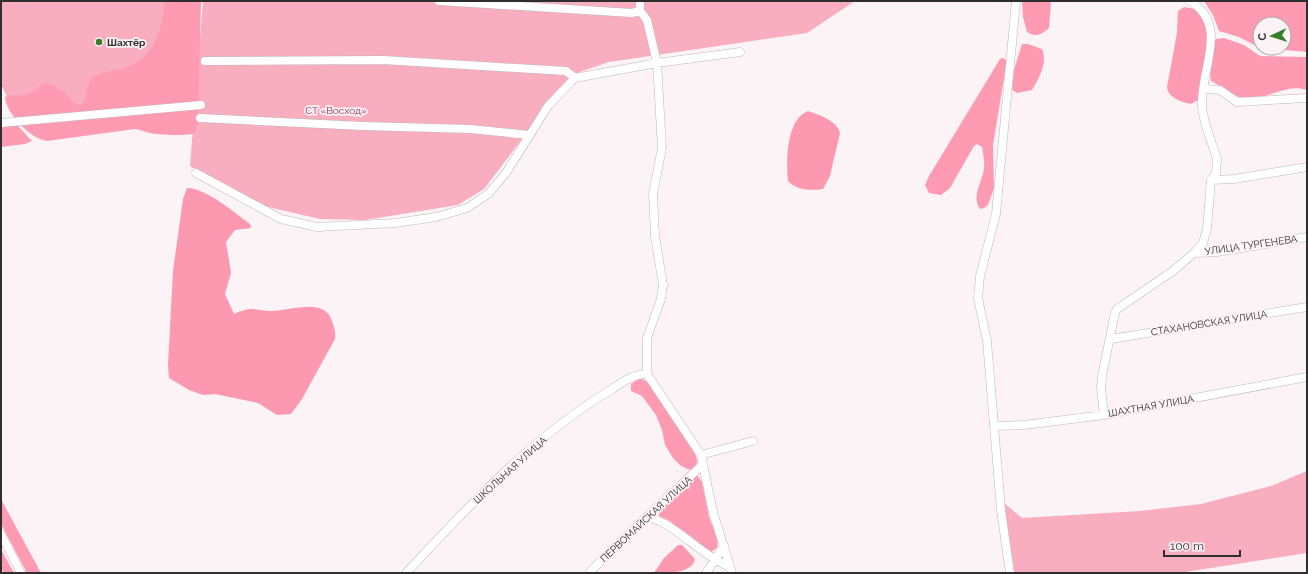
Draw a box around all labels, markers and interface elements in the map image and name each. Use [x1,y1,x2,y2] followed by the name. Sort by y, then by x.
[1252,16,1292,56] north arrow
[1256,32,1269,41] text: С
[94,37,104,47] marker: Шахтёр
[107,37,146,48] place label: Шахтёр
[305,105,367,116] park label: СТ «Восход»
[1204,233,1298,257] street label: УЛИЦА ТУРГЕНЕВА
[1150,308,1268,338] street label: СТАХАНОВСКАЯ УЛИЦА
[1107,393,1195,419] street label: ШАХТНАЯ УЛИЦА
[471,434,549,506] street label: ШКОЛЬНАЯ УЛИЦА
[598,474,694,564] street label: ПЕРВОМАЙСКАЯ УЛИЦА
[1164,532,1240,558] scale bar
[1170,539,1204,553] text: 100 m

